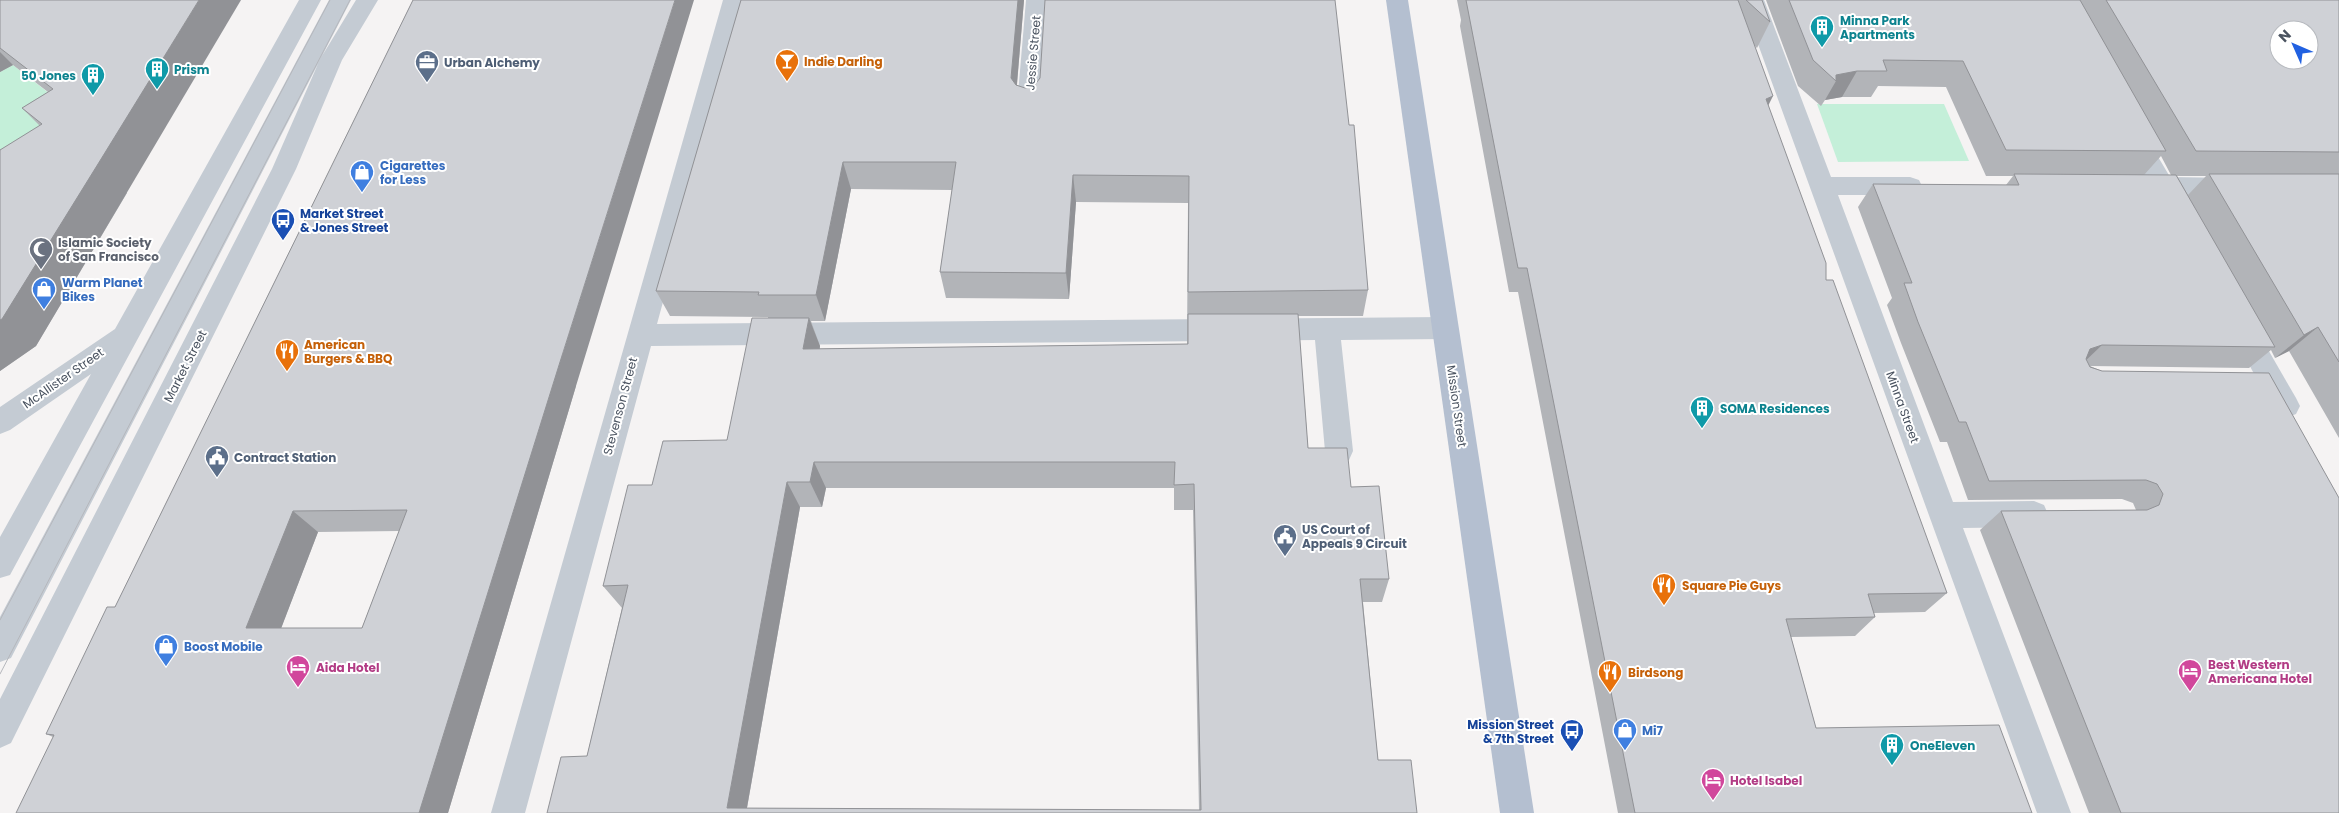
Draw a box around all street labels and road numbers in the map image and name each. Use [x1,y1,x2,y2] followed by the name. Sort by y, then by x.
[1021,15,1045,91] street label: Jessie Street
[159,327,211,405] street label: Market Street
[19,344,107,412] street label: McAllister Street
[599,355,641,457] street label: Stevenson Street
[1443,364,1471,448] street label: Mission Street
[1882,369,1924,445] street label: Minna Street

